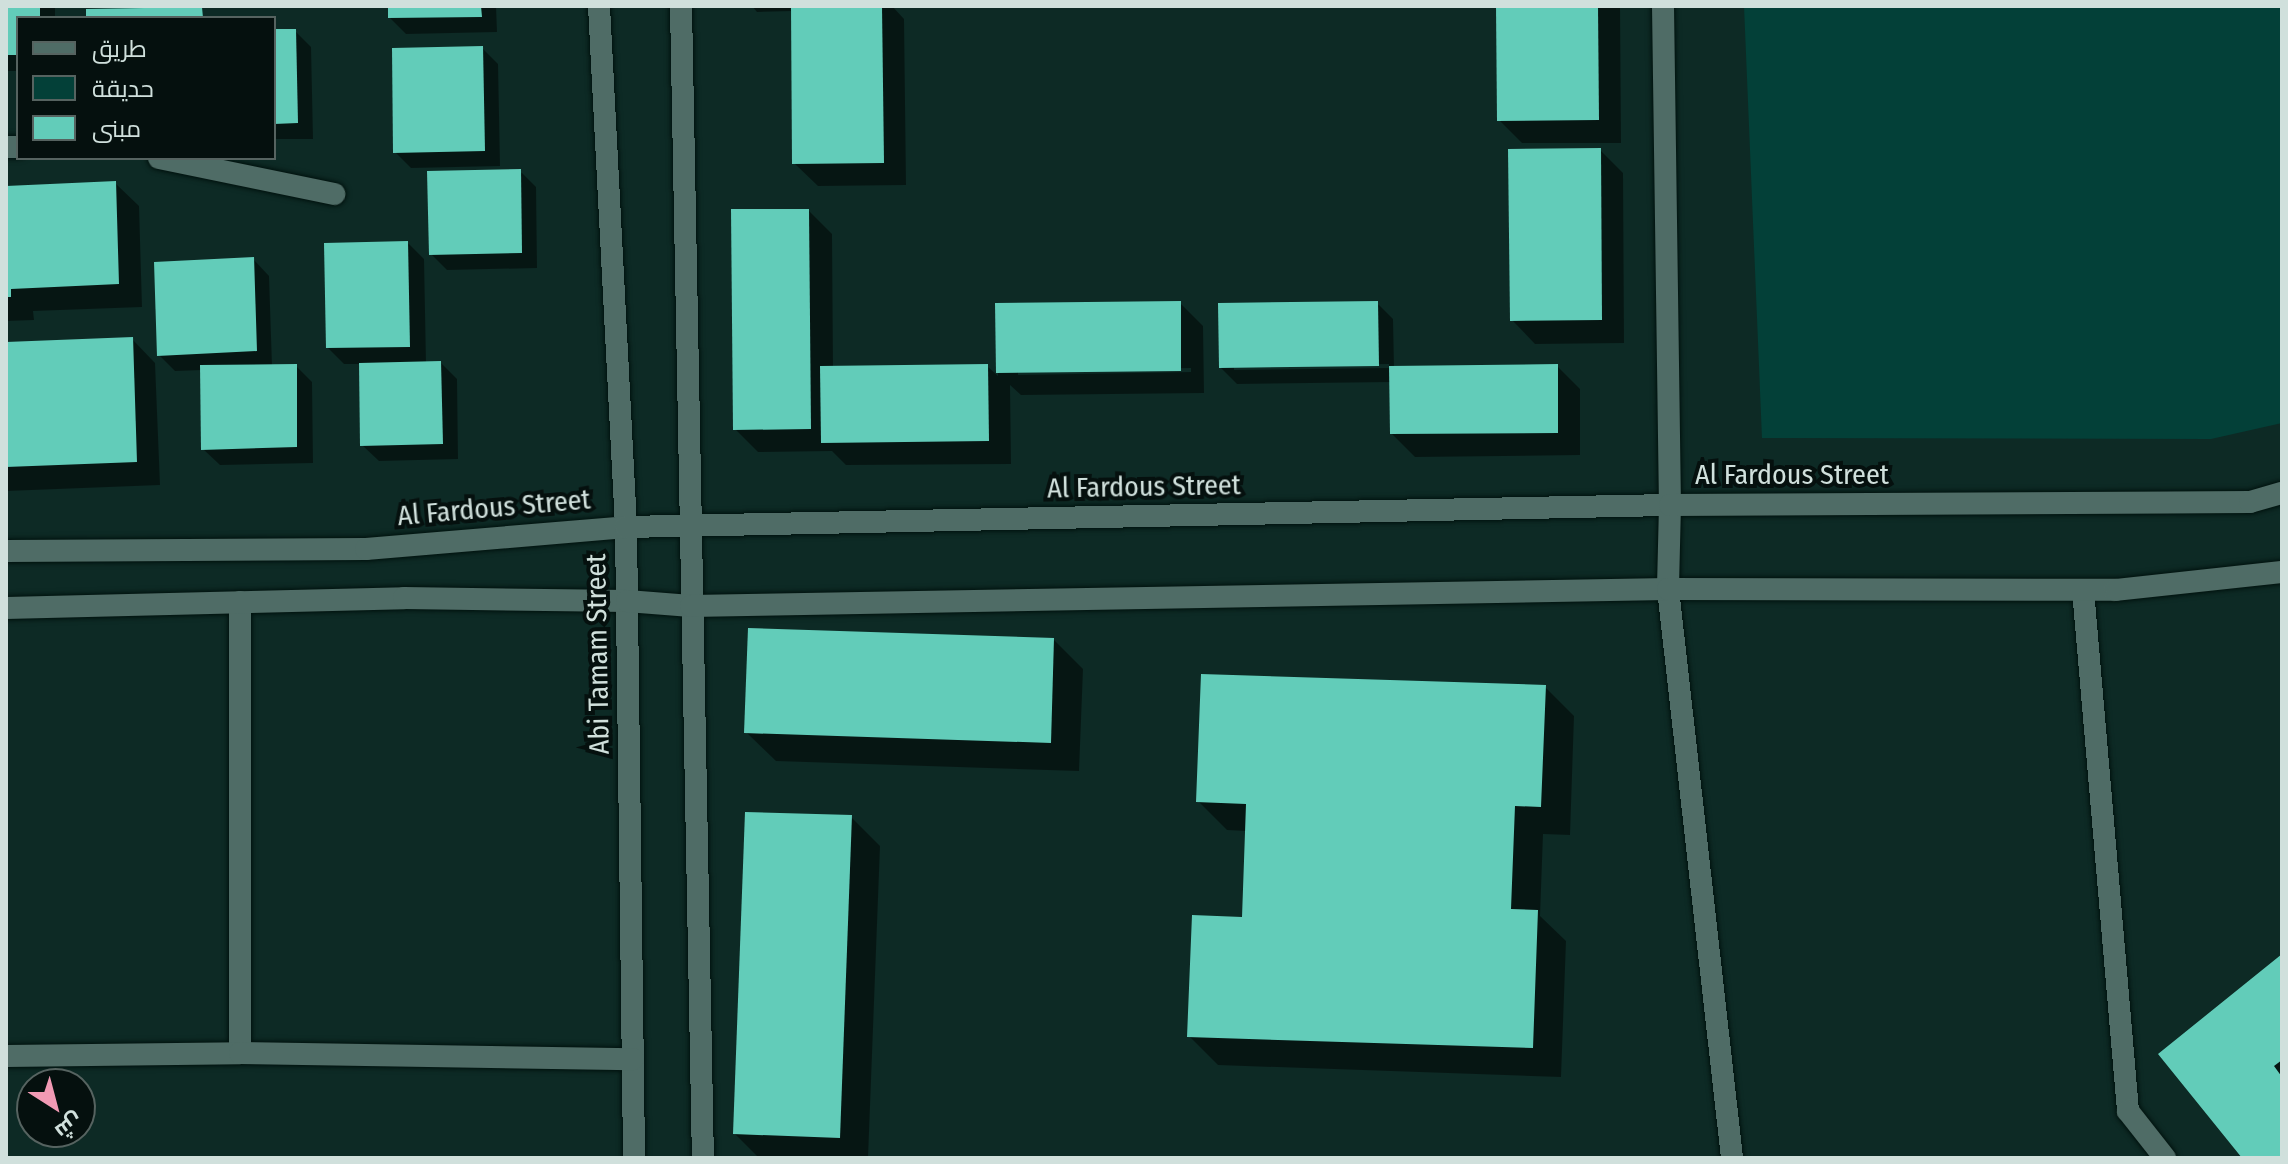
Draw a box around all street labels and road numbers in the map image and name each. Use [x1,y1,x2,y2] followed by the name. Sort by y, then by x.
[1695,458,1889,492] street label: Al Fardous Street
[1047,469,1241,505] street label: Al Fardous Street
[396,483,592,533] street label: Al Fardous Street
[579,553,617,755] street label: Abi Tamam Street

